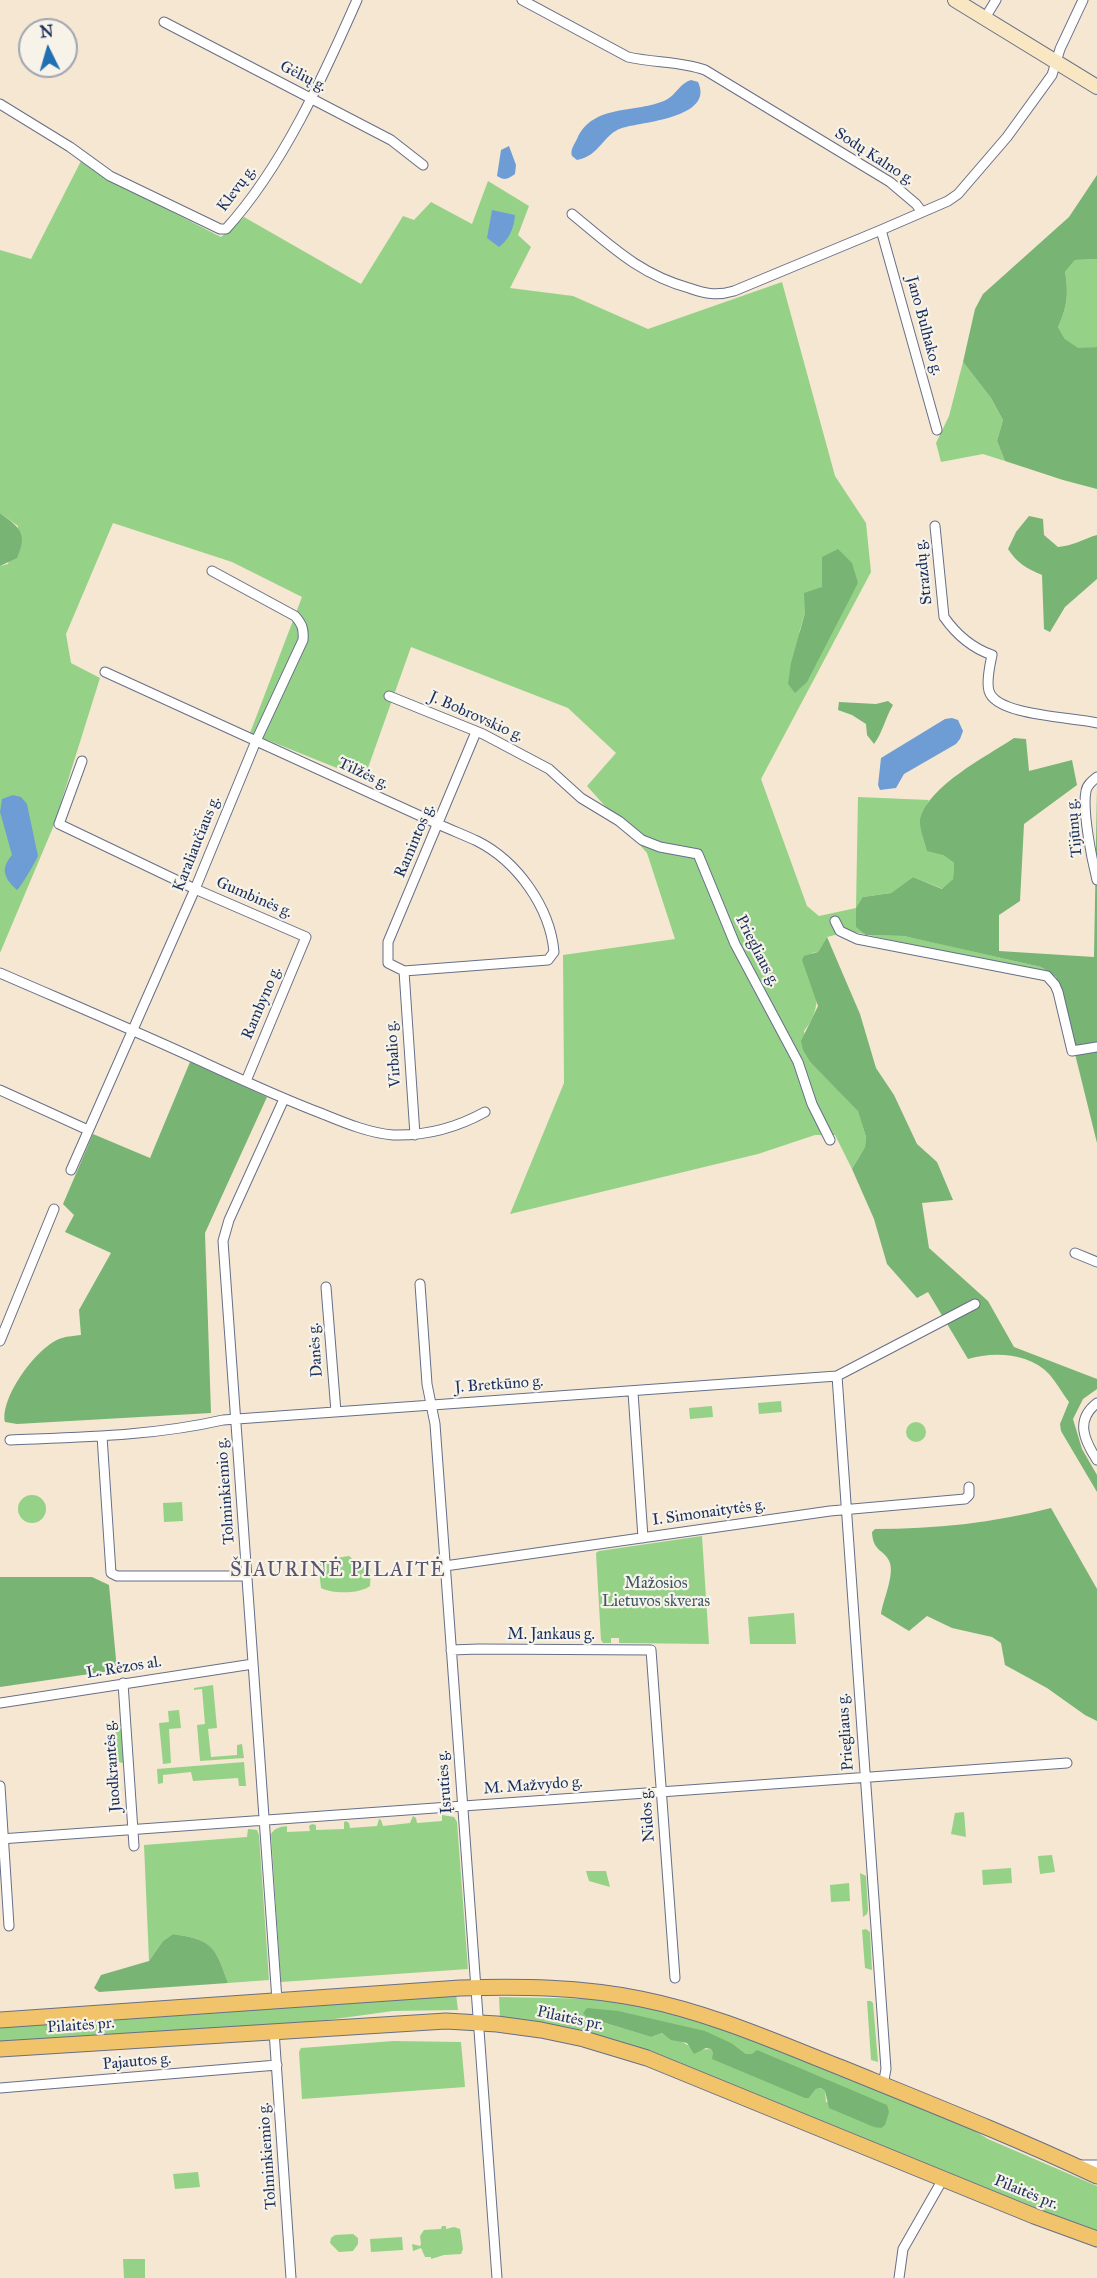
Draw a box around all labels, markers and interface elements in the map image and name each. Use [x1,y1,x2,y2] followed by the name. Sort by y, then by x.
[18,18,78,78] north arrow
[39,22,54,42] text: N
[276,57,330,97] street label: Gėlių g.
[831,124,917,190] street label: Sodų Kalno g.
[213,162,261,216] street label: Klevų g.
[902,274,946,378] street label: Jano Bulhako g.
[911,538,937,606] street label: Strazdų g.
[426,688,526,746] street label: J. Bobrovskio g.
[335,754,391,794] street label: Tilžės g.
[169,793,225,895] street label: Karaliaučiaus g.
[1063,798,1087,858] street label: Tijūnų g.
[391,801,439,881] street label: Ramintos g.
[213,873,295,923] street label: Gumbinės g.
[731,912,783,990] street label: Priegliaus g.
[238,964,286,1042] street label: Rambyno g.
[382,1020,406,1088] street label: Virbalio g.
[305,1322,327,1378] street label: Danės g.
[454,1372,544,1398] street label: J. Bretkūno g.
[213,1437,239,1545] street label: Tolminkiemio g.
[651,1496,767,1530] street label: I. Simonaitytės g.
[230,1559,446,1583] district label: ŠIAURINĖ PILAITĖ
[602,1574,710,1612] park label: Mažosios Lietuvos skveras
[507,1625,595,1645] street label: M. Jankaus g.
[85,1653,163,1683] street label: L. Rėzos al.
[834,1693,858,1771] street label: Priegliaus g.
[100,1719,126,1813] street label: Juodkrantės g.
[433,1749,457,1815] street label: Įsruties g.
[483,1773,583,1799] street label: M. Mažvydo g.
[637,1787,659,1843] street label: Nidos g.
[535,2003,605,2035] street label: Pilaitės pr.
[47,2014,115,2038] street label: Pilaitės pr.
[102,2049,172,2075] street label: Pajautos g.
[255,2102,281,2210] street label: Tolminkiemio g.
[991,2171,1061,2215] street label: Pilaitės pr.

